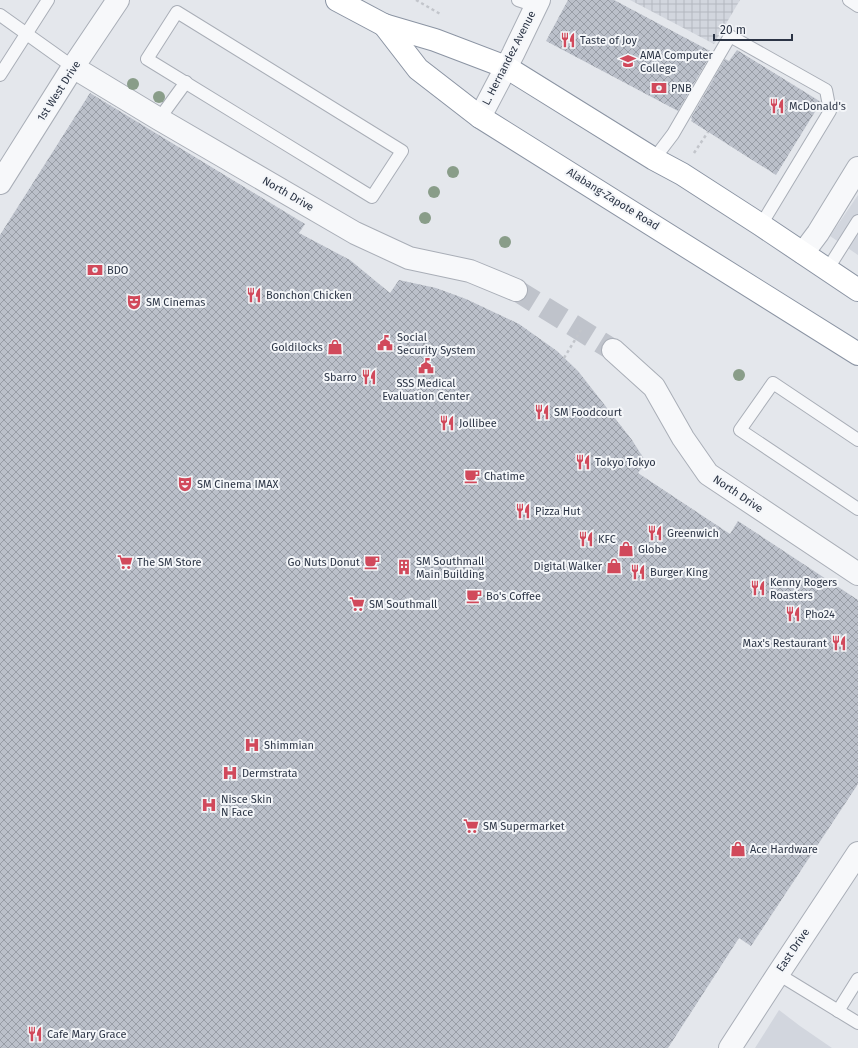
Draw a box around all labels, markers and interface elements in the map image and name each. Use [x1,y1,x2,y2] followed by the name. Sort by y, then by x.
[480,9,538,107] street label: L. Hernandez Avenue
[714,16,792,42] scale bar
[720,23,746,37] text: 20 m
[559,31,577,49] restaurant icon: Taste of Joy
[580,34,638,47] place label: Taste of Joy
[640,49,714,75] place label: AMA Computer College
[619,52,637,70] school or university icon: AMA Computer College
[35,58,83,124] street label: 1st West Drive
[650,79,668,97] bank icon: PNB
[671,82,692,95] place label: PNB
[768,97,786,115] restaurant icon: McDonald's
[789,100,846,113] place label: McDonald's
[564,165,662,233] street label: Alabang-Zapote Road
[260,174,316,214] street label: North Drive
[86,261,104,279] bank icon: BDO
[107,264,128,277] place label: BDO
[245,286,263,304] restaurant icon: Bonchon Chicken
[266,289,352,302] place label: Bonchon Chicken
[125,293,143,311] theatre icon: SM Cinemas
[146,296,206,309] place label: SM Cinemas
[397,331,476,357] place label: Social Security System
[376,334,394,352] public building icon: Social Security System
[326,338,344,356] shop icon: Goldilocks
[271,341,323,354] place label: Goldilocks
[417,357,435,375] public building icon: SSS Medical Evaluation Center
[360,368,378,386] restaurant icon: Sbarro
[324,371,357,384] place label: Sbarro
[382,377,471,403] place label: SSS Medical Evaluation Center
[533,403,551,421] restaurant icon: SM Foodcourt
[554,406,622,419] place label: SM Foodcourt
[438,414,456,432] restaurant icon: Jollibee
[459,417,497,430] place label: Jollibee
[574,453,592,471] restaurant icon: Tokyo Tokyo
[595,456,656,469] place label: Tokyo Tokyo
[463,467,481,485] cafe icon: Chatime
[484,470,525,483] place label: Chatime
[711,473,765,515] street label: North Drive
[176,475,194,493] theatre icon: SM Cinema IMAX
[197,478,278,491] place label: SM Cinema IMAX
[514,502,532,520] restaurant icon: Pizza Hut
[535,505,581,518] place label: Pizza Hut
[646,524,664,542] restaurant icon: Greenwich
[667,527,719,540] place label: Greenwich
[577,530,595,548] restaurant icon: KFC
[598,533,616,546] place label: KFC
[617,540,635,558] shop icon: Globe
[638,543,667,556] place label: Globe
[116,553,134,571] supermarket icon: The SM Store
[363,553,381,571] cafe icon: Go Nuts Donut
[416,555,484,581] place label: SM Southmall Main Building
[137,556,202,569] place label: The SM Store
[287,556,360,569] place label: Go Nuts Donut
[605,557,623,575] shop icon: Digital Walker
[395,558,413,576] building icon: SM Southmall Main Building
[533,560,603,573] place label: Digital Walker
[629,563,647,581] restaurant icon: Burger King
[650,566,708,579] place label: Burger King
[770,576,837,602] place label: Kenny Rogers Roasters
[749,579,767,597] restaurant icon: Kenny Rogers Roasters
[465,587,483,605] cafe icon: Bo's Coffee
[486,590,541,603] place label: Bo's Coffee
[348,595,366,613] supermarket icon: SM Southmall
[369,598,437,611] place label: SM Southmall
[784,605,802,623] restaurant icon: Pho24
[805,608,835,621] place label: Pho24
[830,634,848,652] restaurant icon: Max's Restaurant
[743,637,827,650] place label: Max's Restaurant
[243,736,261,754] hospital icon: Shimmian
[264,739,314,752] place label: Shimmian
[221,764,239,782] hospital icon: Dermstrata
[242,767,298,780] place label: Dermstrata
[221,793,272,819] place label: Nisce Skin N Face
[200,796,218,814] hospital icon: Nisce Skin N Face
[462,817,480,835] supermarket icon: SM Supermarket
[483,820,565,833] place label: SM Supermarket
[729,840,747,858] shop icon: Ace Hardware
[750,843,818,856] place label: Ace Hardware
[774,926,812,974] street label: East Drive
[26,1025,44,1043] restaurant icon: Cafe Mary Grace
[47,1028,126,1041] place label: Cafe Mary Grace

